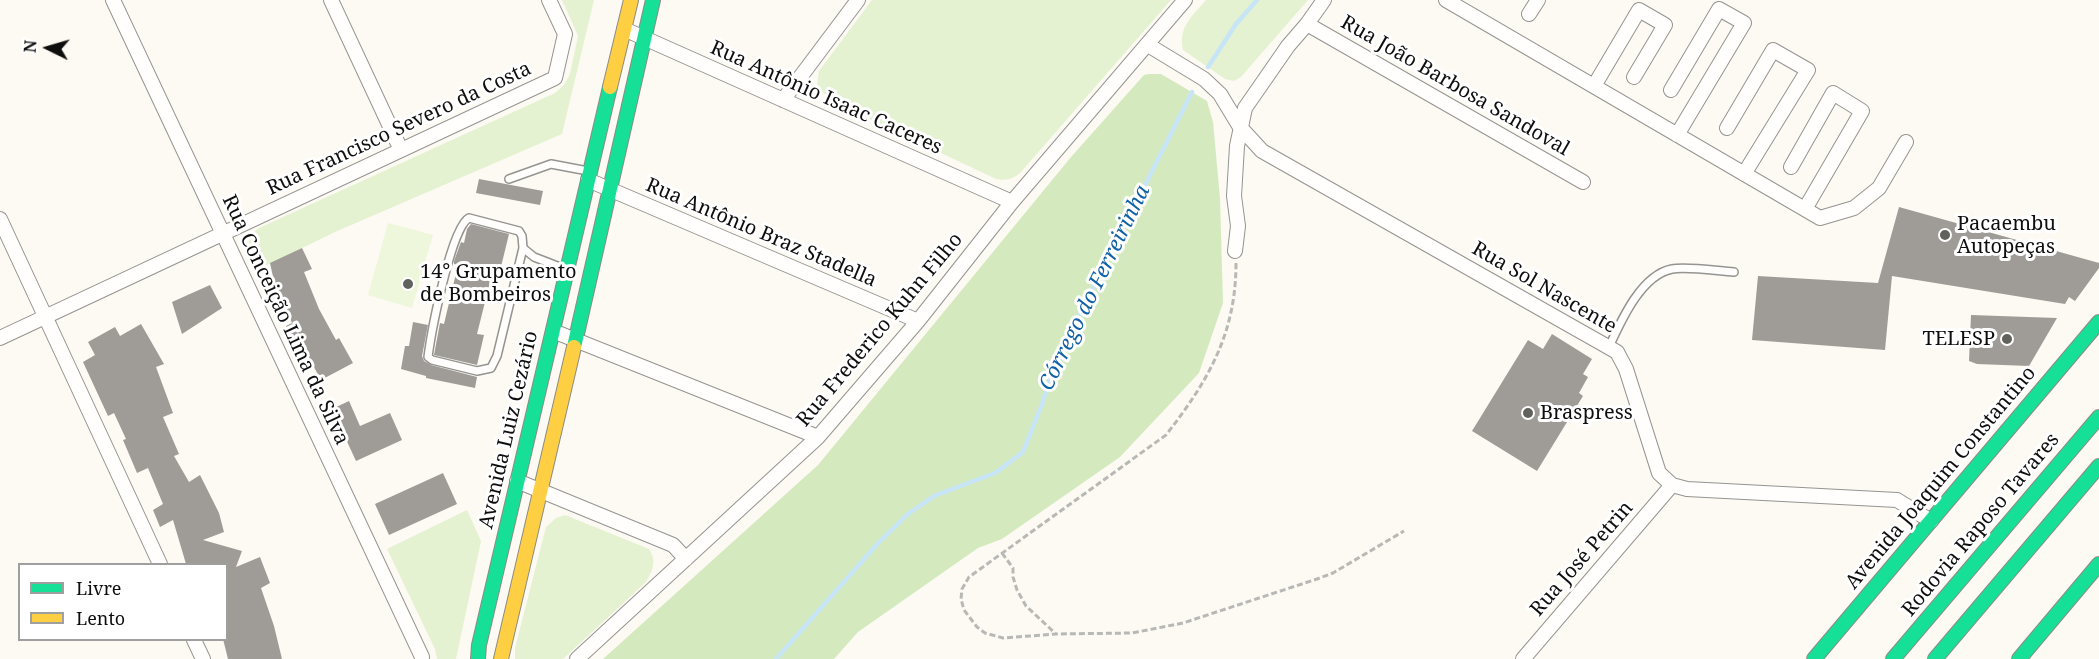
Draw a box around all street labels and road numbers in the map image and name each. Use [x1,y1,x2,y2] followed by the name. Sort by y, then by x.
[1336,11,1574,161] street label: Rua João Barbosa Sandoval
[706,36,946,160] street label: Rua Antônio Isaac Caceres
[263,57,535,201] street label: Rua Francisco Severo da Costa
[642,173,880,293] street label: Rua Antônio Braz Stadella
[216,191,354,449] street label: Rua Conceição Lima da Silva
[792,228,968,432] street label: Rua Frederico Kuhn Filho
[1467,237,1621,339] street label: Rua Sol Nascente
[475,329,543,531] street label: Avenida Luiz Cezário
[1841,362,2041,594] street label: Avenida Joaquim Constantino
[1897,429,2065,621] street label: Rodovia Raposo Tavares
[1526,497,1638,621] street label: Rua José Petrin

